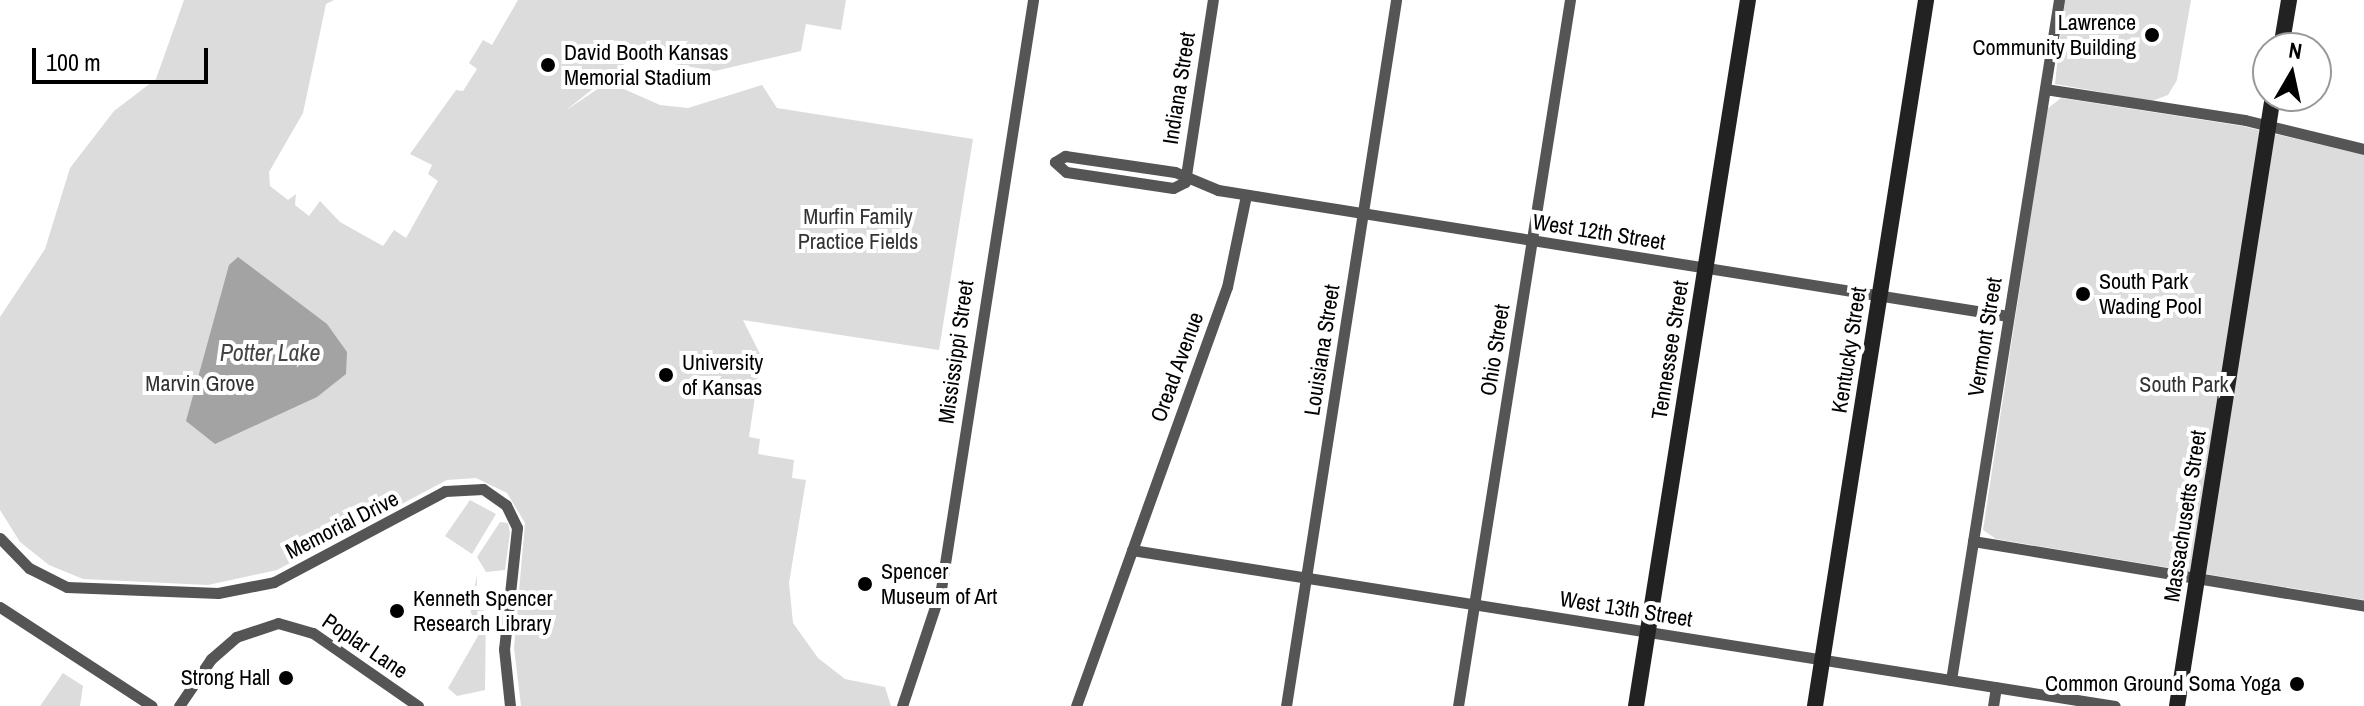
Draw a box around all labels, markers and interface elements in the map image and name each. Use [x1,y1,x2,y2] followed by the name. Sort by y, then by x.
[1973,9,2136,60] place label: Lawrence Community Building
[2143,26,2161,44] marker: Lawrence Community Building
[1157,30,1201,146] street label: Indiana Street
[36,32,212,82] scale bar
[2252,32,2332,112] north arrow
[2287,34,2304,66] text: N
[564,39,728,90] place label: David Booth Kansas Memorial Stadium
[46,46,101,78] text: 100 m
[539,56,557,74] marker: David Booth Kansas Memorial Stadium
[798,203,918,254] park label: Murfin Family Practice Fields
[1531,208,1667,256] street label: West 12th Street
[2099,268,2202,320] place label: South Park Wading Pool
[1963,276,2007,398] street label: Vermont Street
[933,279,979,425] street label: Mississippi Street
[1646,279,1694,421] street label: Tennessee Street
[1299,283,1345,417] street label: Louisiana Street
[1826,285,1872,415] street label: Kentucky Street
[2074,285,2092,303] marker: South Park Wading Pool
[1475,302,1515,398] street label: Ohio Street
[1145,308,1209,426] street label: Oread Avenue
[220,339,320,367] water label: Potter Lake
[682,349,763,400] place label: University of Kansas
[657,366,675,384] marker: University of Kansas
[145,371,255,397] park label: Marvin Grove
[2139,372,2229,398] park label: South Park
[2158,428,2212,604] street label: Massachusetts Street
[281,485,403,565] street label: Memorial Drive
[881,558,998,610] place label: Spencer Museum of Art
[856,575,874,593] marker: Spencer Museum of Art
[413,585,552,636] place label: Kenneth Spencer Research Library
[1558,585,1694,633] street label: West 13th Street
[388,602,406,620] marker: Kenneth Spencer Research Library
[317,608,413,684] street label: Poplar Lane
[181,665,270,691] place label: Strong Hall
[277,669,295,687] marker: Strong Hall
[2045,671,2281,697] place label: Common Ground Soma Yoga
[2288,675,2306,693] marker: Common Ground Soma Yoga

